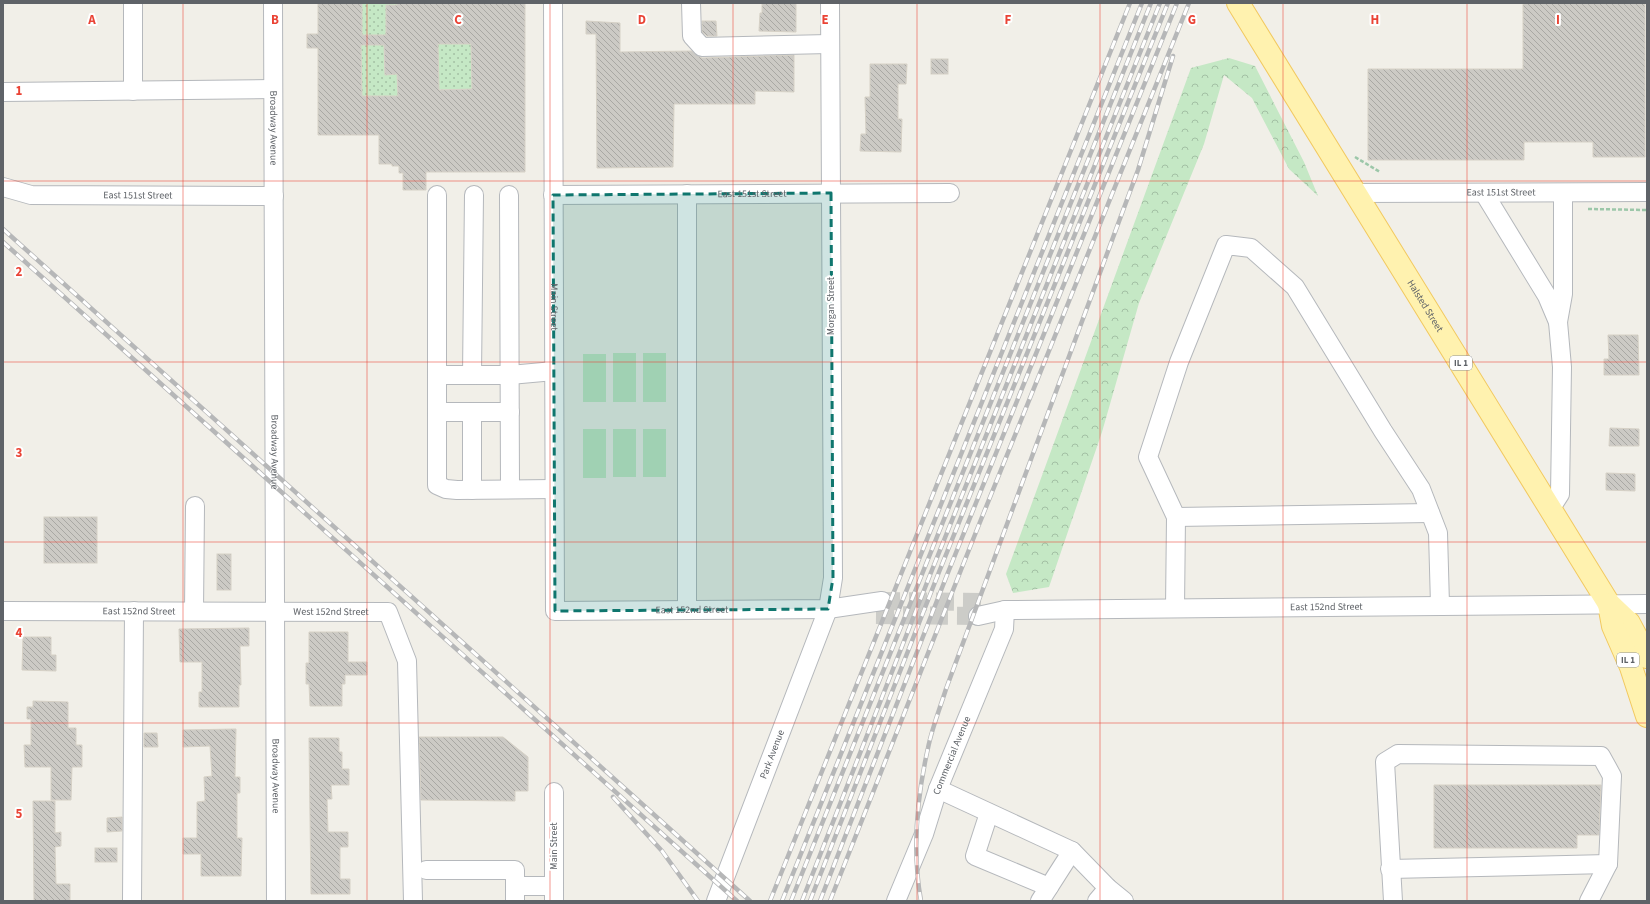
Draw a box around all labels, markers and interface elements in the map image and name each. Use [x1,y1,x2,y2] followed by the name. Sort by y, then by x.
[87,11,96,29] text: A
[271,11,279,29] text: B
[454,11,462,29] text: C
[638,11,646,29] text: D
[821,11,829,29] text: E
[1005,11,1012,29] text: F
[1188,11,1196,29] text: G
[1371,11,1379,29] text: H
[1556,11,1560,29] text: I
[16,82,23,100] text: 1
[266,91,281,165] street label: Broadway Avenue
[1466,185,1536,200] street label: East 151st Street
[717,187,787,201] street label: East 151st Street
[103,188,173,203] street label: East 151st Street
[16,263,23,281] text: 2
[824,276,838,335] street label: Morgan Street
[1404,277,1447,335] street label: Halsted Street
[547,283,561,331] street label: Main Street
[1450,356,1472,370] road number: IL 1
[267,415,282,489] street label: Broadway Avenue
[16,444,23,462] text: 3
[1290,600,1363,614] street label: East 152nd Street
[656,603,729,617] street label: East 152nd Street
[103,604,176,618] street label: East 152nd Street
[293,605,369,619] street label: West 152nd Street
[16,624,23,642] text: 4
[1617,653,1639,667] road number: IL 1
[930,714,974,796] street label: Commercial Avenue
[756,728,788,781] street label: Park Avenue
[268,739,283,813] street label: Broadway Avenue
[16,805,23,823] text: 5
[547,822,561,870] street label: Main Street

